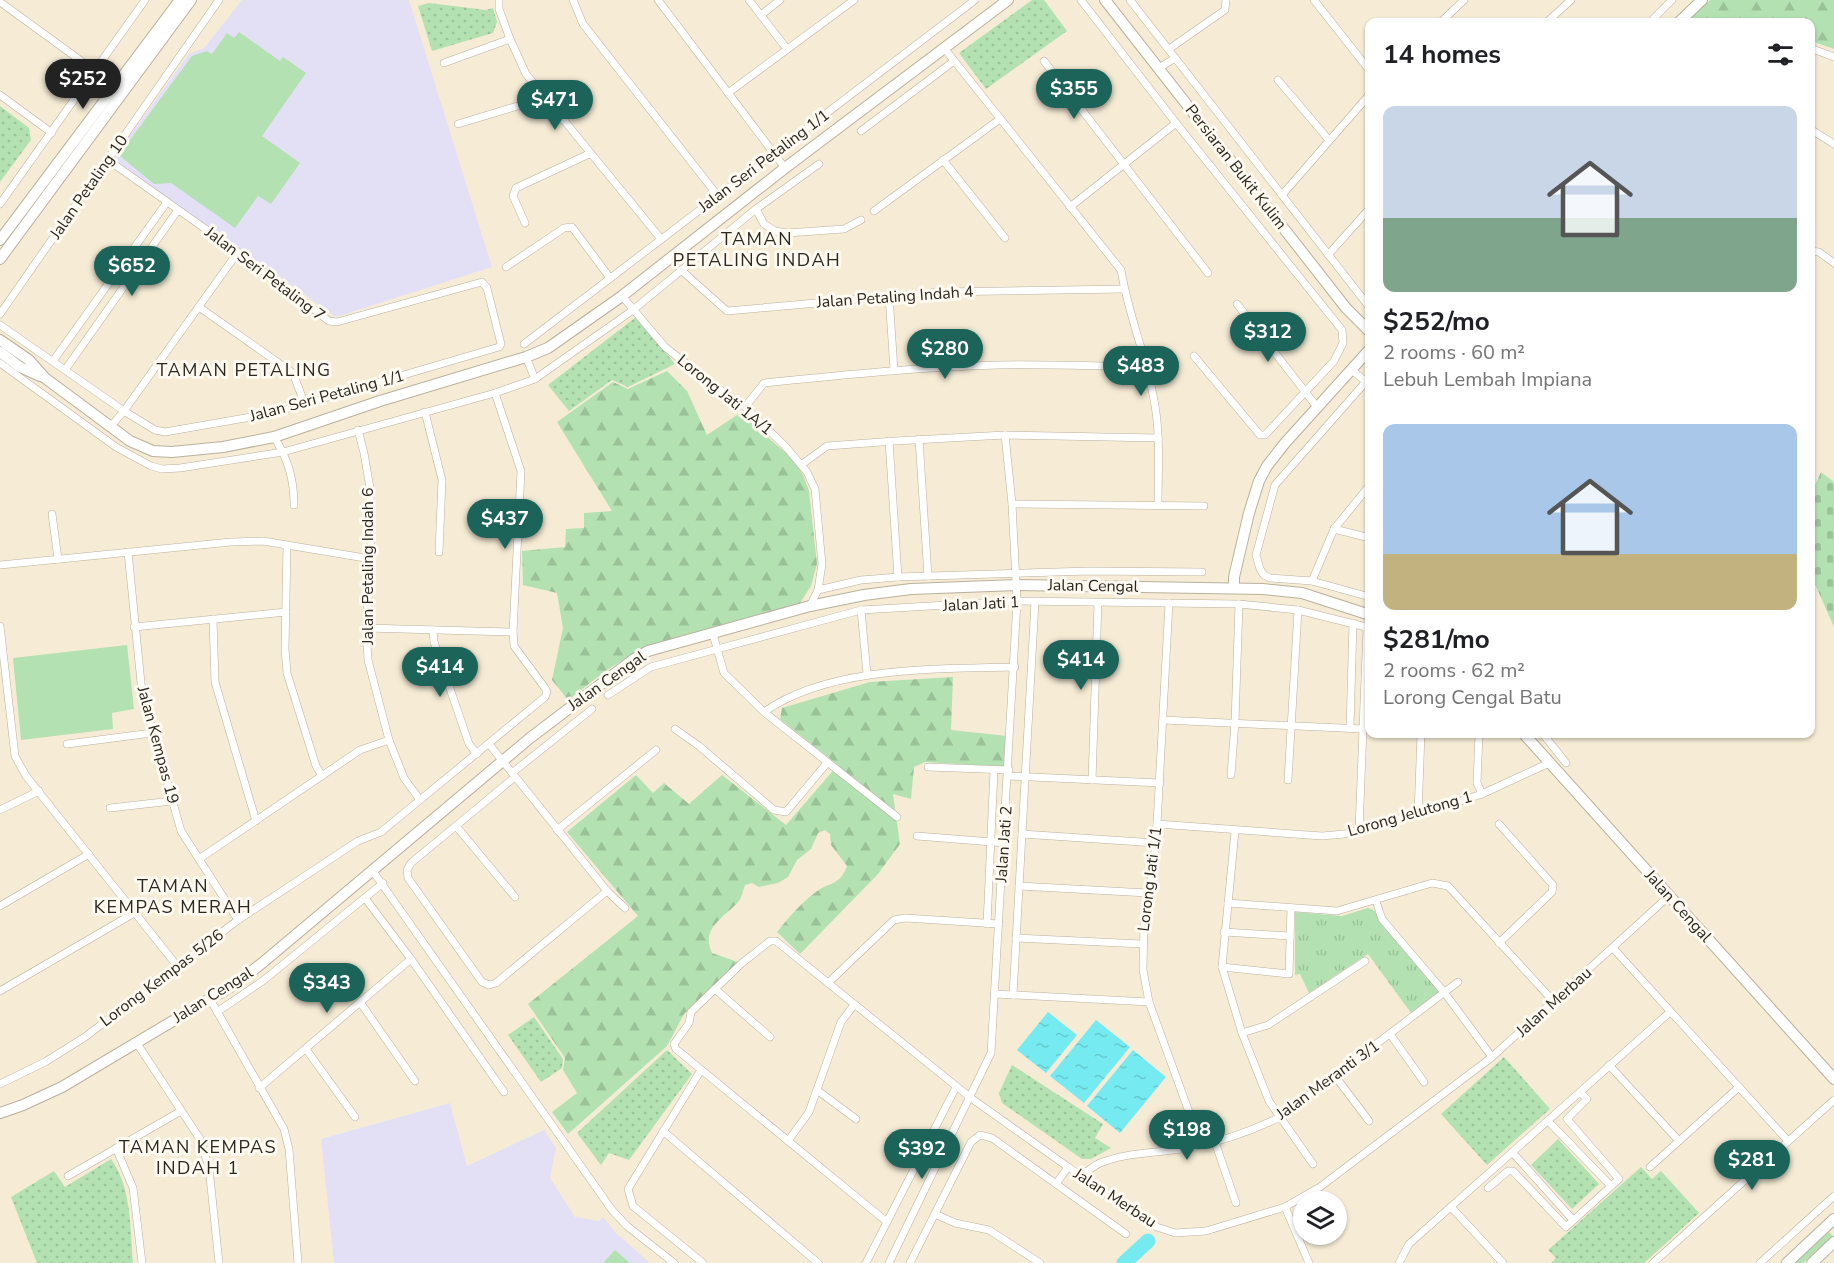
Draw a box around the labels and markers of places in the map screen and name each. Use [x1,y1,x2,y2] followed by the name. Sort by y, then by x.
[47,59,119,110] pin: $252
[1038,69,1110,120] pin: $355
[519,80,591,131] pin: $471
[96,246,168,297] pin: $652
[1232,312,1304,363] pin: $312
[909,329,981,380] pin: $280
[1105,346,1177,397] pin: $483
[469,499,541,550] pin: $437
[1045,640,1117,691] pin: $414
[404,647,476,698] pin: $414
[291,963,363,1014] pin: $343
[1151,1110,1223,1161] pin: $198
[886,1129,958,1180] pin: $392
[1716,1140,1788,1191] pin: $281

